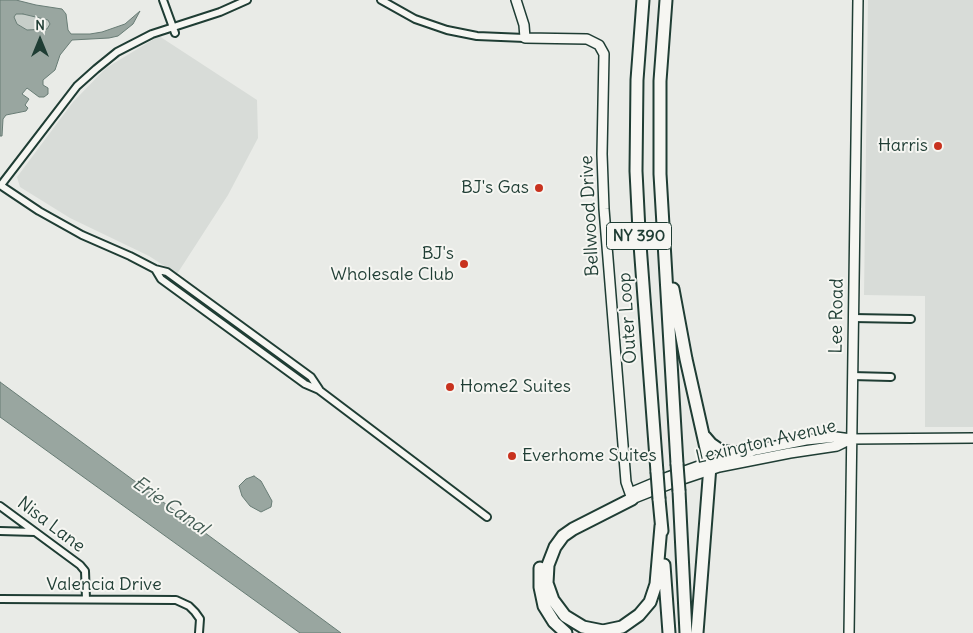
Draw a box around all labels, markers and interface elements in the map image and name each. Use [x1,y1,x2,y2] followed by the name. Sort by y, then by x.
[15,15,65,65] north arrow
[35,16,45,34] text: N
[878,135,928,157] place label: Harris
[932,140,944,152] marker: Harris
[576,155,604,277] street label: Bellwood Drive
[461,177,529,199] place label: BJ's Gas
[533,182,545,194] marker: BJ's Gas
[606,222,672,250] road number: NY 390
[331,243,454,286] place label: BJ's Wholesale Club
[458,258,470,270] marker: BJ's Wholesale Club
[614,272,642,364] street label: Outer Loop
[826,278,848,354] street label: Lee Road
[460,376,571,398] place label: Home2 Suites
[444,381,456,393] marker: Home2 Suites
[694,415,838,469] street label: Lexington Avenue
[522,445,657,467] place label: Everhome Suites
[506,450,518,462] marker: Everhome Suites
[128,472,212,540] water label: Erie Canal
[13,493,89,557] street label: Nisa Lane
[46,574,162,596] street label: Valencia Drive

